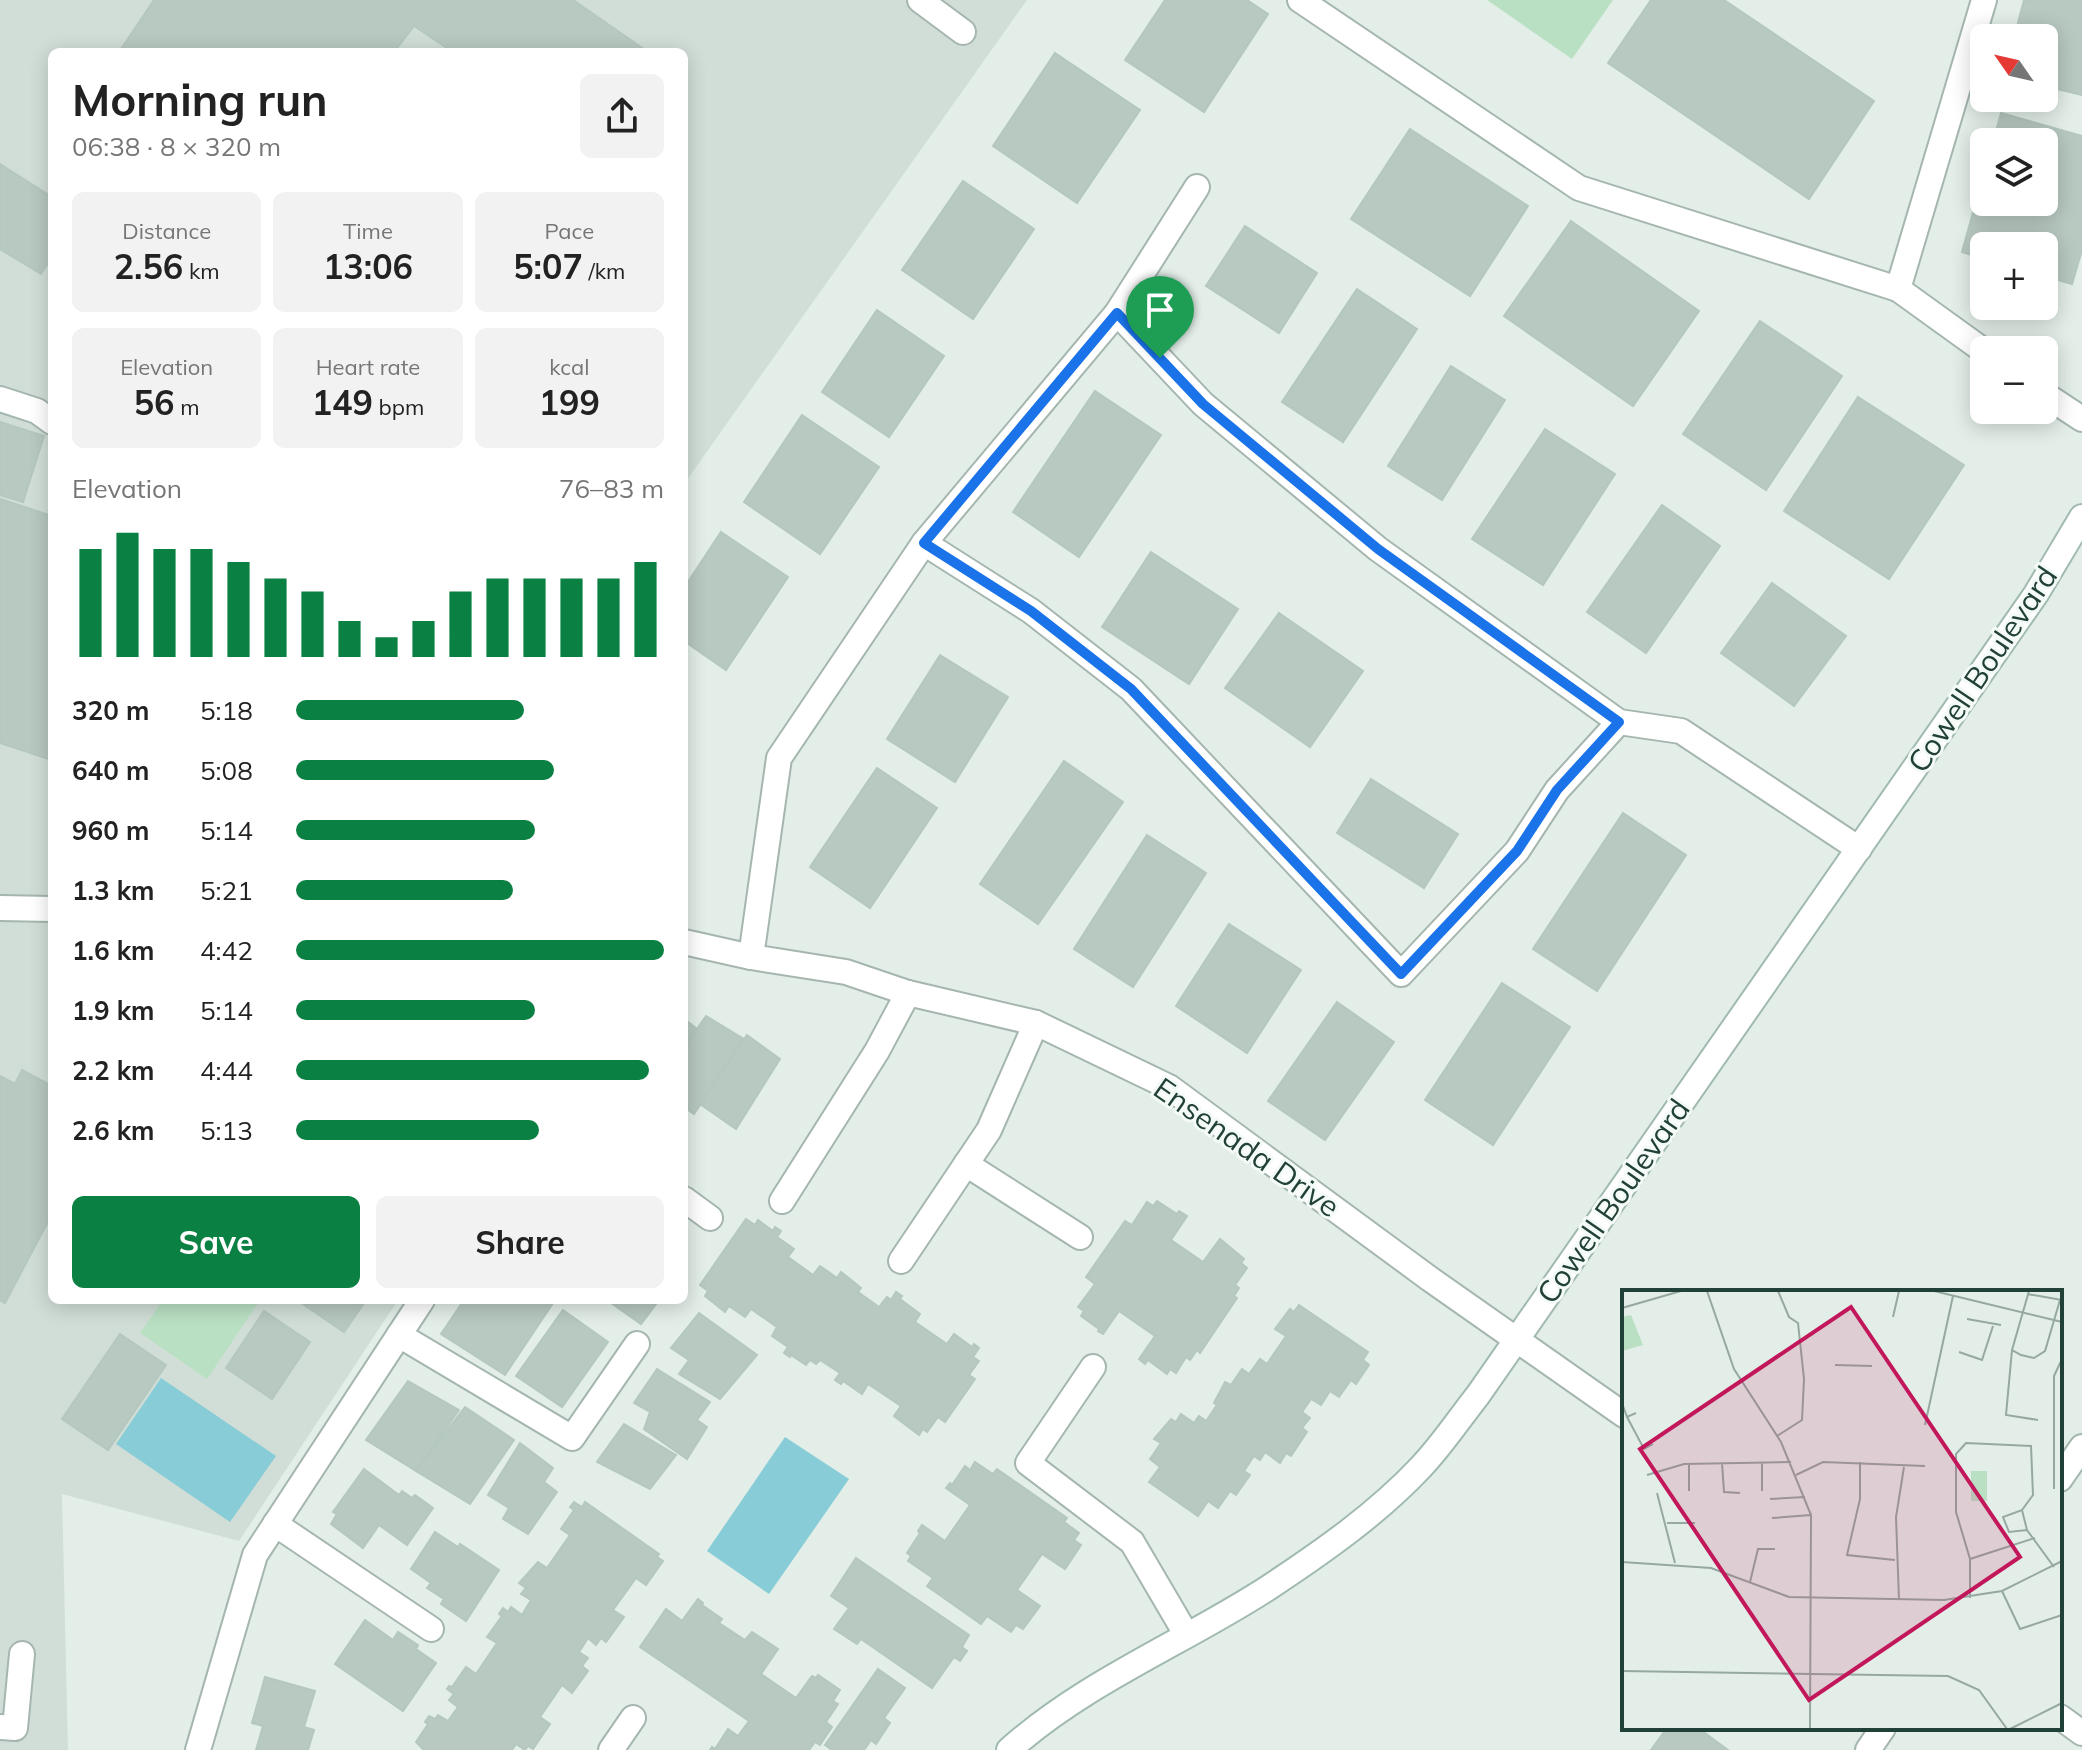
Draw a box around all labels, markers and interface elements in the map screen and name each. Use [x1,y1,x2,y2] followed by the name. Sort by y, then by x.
[1970,24,2058,112] north arrow
[1970,24,2058,424] map controls
[72,72,328,127] text: Morning run
[580,74,664,158] button: share
[1970,128,2058,216] button: layers
[72,130,281,163] text: 06:38 · 8 × 320 m
[122,217,211,245] text: Distance
[343,217,393,245] text: Time
[545,217,594,245] text: Pace
[1970,232,2058,320] button: +
[114,245,183,288] text: 2.56
[323,245,413,288] text: 13:06
[513,245,583,288] text: 5:07
[183,257,220,285] text: km
[583,257,625,285] text: /km
[1126,276,1194,358] pin
[1138,288,1182,332] icon: arrive
[1970,336,2058,424] button: −
[120,353,213,381] text: Elevation
[316,353,420,381] text: Heart rate
[549,353,589,381] text: kcal
[134,381,175,424] text: 56
[312,381,373,424] text: 149
[539,381,600,424] text: 199
[175,393,200,421] text: m
[373,393,424,421] text: bpm
[72,472,182,505] text: Elevation
[559,472,664,505] text: 76–83 m
[1899,558,2065,780] street label: Cowell Boulevard
[72,694,149,727] text: 320 m
[200,694,253,727] text: 5:18
[72,754,149,787] text: 640 m
[200,754,253,787] text: 5:08
[72,814,149,847] text: 960 m
[200,814,253,847] text: 5:14
[72,874,155,907] text: 1.3 km
[200,874,253,907] text: 5:21
[72,934,155,967] text: 1.6 km
[200,934,253,967] text: 4:42
[72,994,155,1027] text: 1.9 km
[200,994,253,1027] text: 5:14
[72,1054,155,1087] text: 2.2 km
[200,1054,253,1087] text: 4:44
[1147,1069,1347,1225] street label: Ensenada Drive
[1528,1091,1698,1311] street label: Cowell Boulevard
[72,1114,155,1147] text: 2.6 km
[200,1114,253,1147] text: 5:13
[72,1196,360,1288] button: Save
[376,1196,664,1288] button: Share
[1622,1290,2062,1730] inset map

